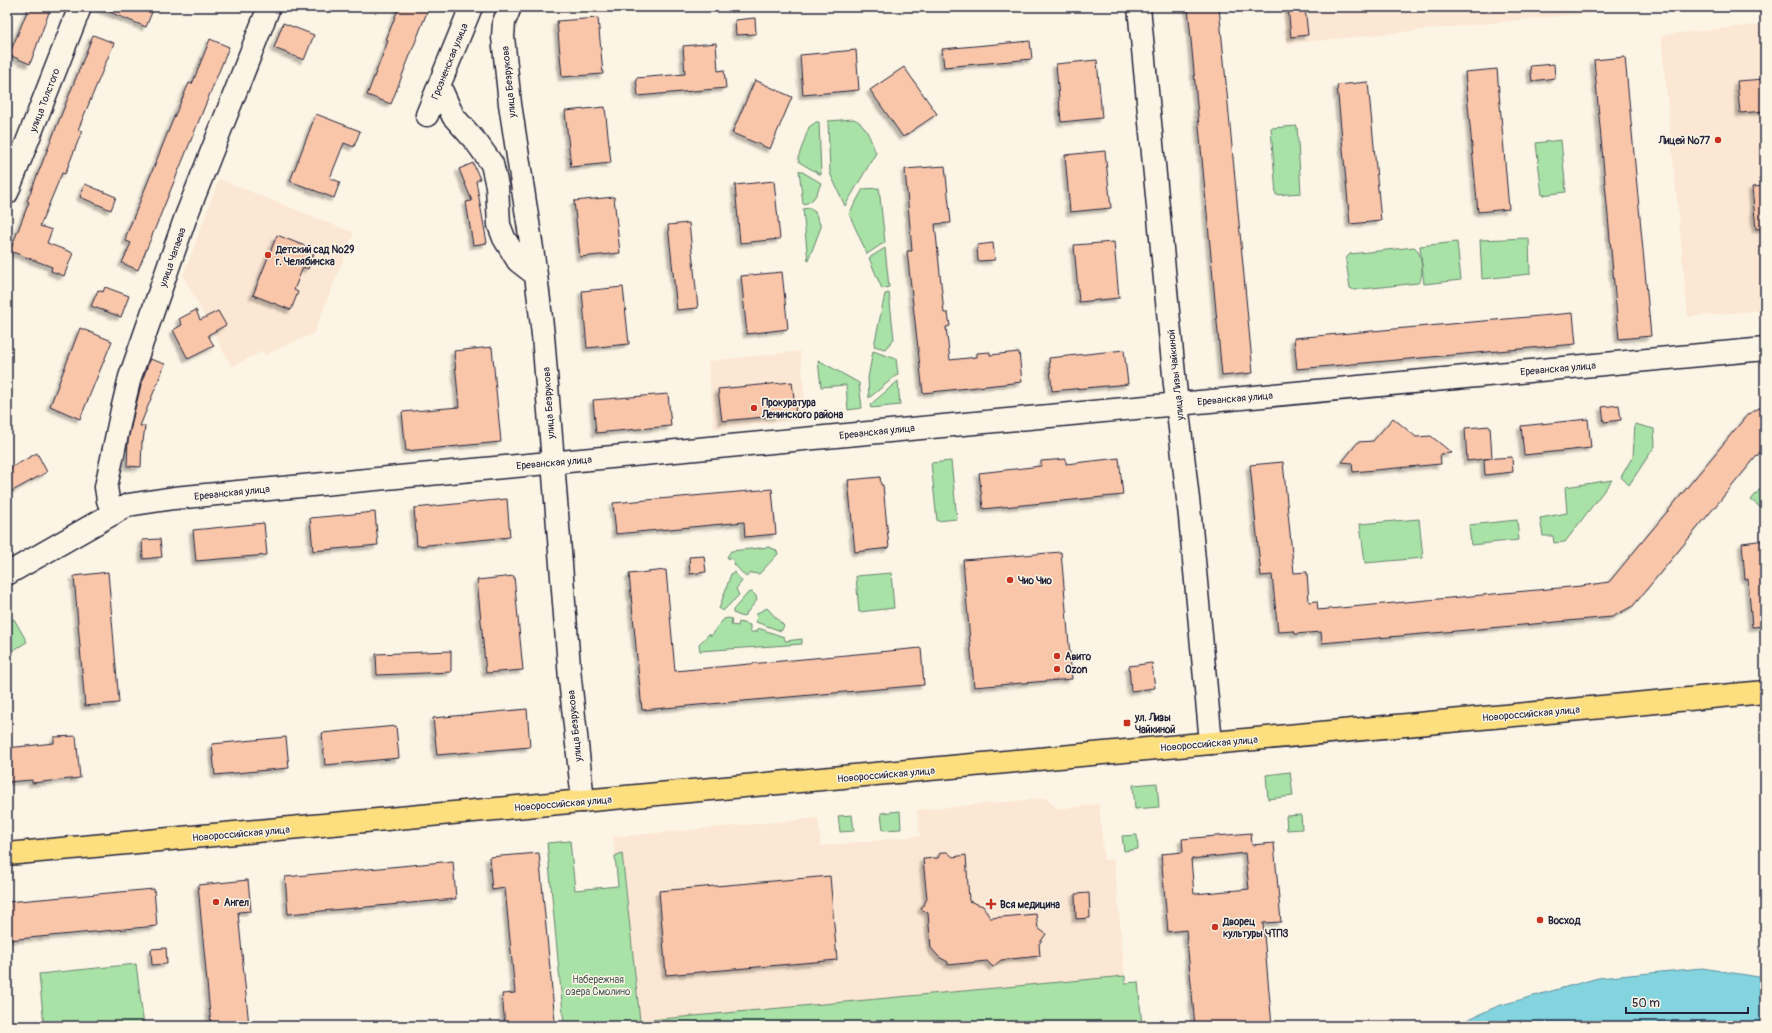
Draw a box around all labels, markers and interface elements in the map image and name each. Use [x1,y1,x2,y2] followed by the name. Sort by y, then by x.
[429,21,471,101] street label: Грозненская улица
[499,45,519,119] street label: улица Безрукова
[27,66,63,135] street label: улица Толстого
[1658,135,1711,147] place label: Лицей №77
[1713,135,1723,145] marker: Лицей №77
[157,226,189,290] street label: улица Чапаева
[275,244,354,268] place label: Детский сад №29 г. Челябинска
[263,250,273,260] marker: Детский сад №29 г. Челябинска
[1165,329,1187,422] street label: улица Лизы Чайкиной
[1520,360,1597,378] street label: Ереванская улица
[540,366,558,440] street label: улица Безрукова
[1197,390,1274,408] street label: Ереванская улица
[761,397,843,421] place label: Прокуратура Ленинского района
[749,403,759,413] marker: Прокуратура Ленинского района
[839,422,916,442] street label: Ереванская улица
[516,454,593,472] street label: Ереванская улица
[194,483,271,503] street label: Ереванская улица
[1005,575,1015,585] marker: Чио Чио
[1018,575,1052,587] place label: Чио Чио
[1052,651,1062,661] marker: Авито
[1065,651,1092,663] place label: Авито
[1052,664,1062,674] marker: Ozon
[1065,664,1088,676] place label: Ozon
[565,689,585,763] street label: улица Безрукова
[1482,704,1581,724] street label: Новороссийская улица
[1134,712,1175,736] place label: ул. Лизы Чайкиной
[1122,718,1132,728] marker: ул. Лизы Чайкиной
[1160,734,1259,754] street label: Новороссийская улица
[837,765,936,785] street label: Новороссийская улица
[514,794,613,814] street label: Новороссийская улица
[192,824,291,844] street label: Новороссийская улица
[211,897,221,907] marker: Ангел
[224,897,249,909] place label: Ангел
[985,898,997,910] marker: Вся медицина
[1000,899,1060,911] place label: Вся медицина
[1535,915,1545,925] marker: Восход
[1548,915,1581,927] place label: Восход
[1222,916,1288,940] place label: Дворец культуры ЧТПЗ
[1210,922,1220,932] marker: Дворец культуры ЧТПЗ
[566,974,631,998] park label: Набережная озера Смолино
[1626,989,1748,1015] scale bar
[1632,996,1660,1011] text: 50 m

